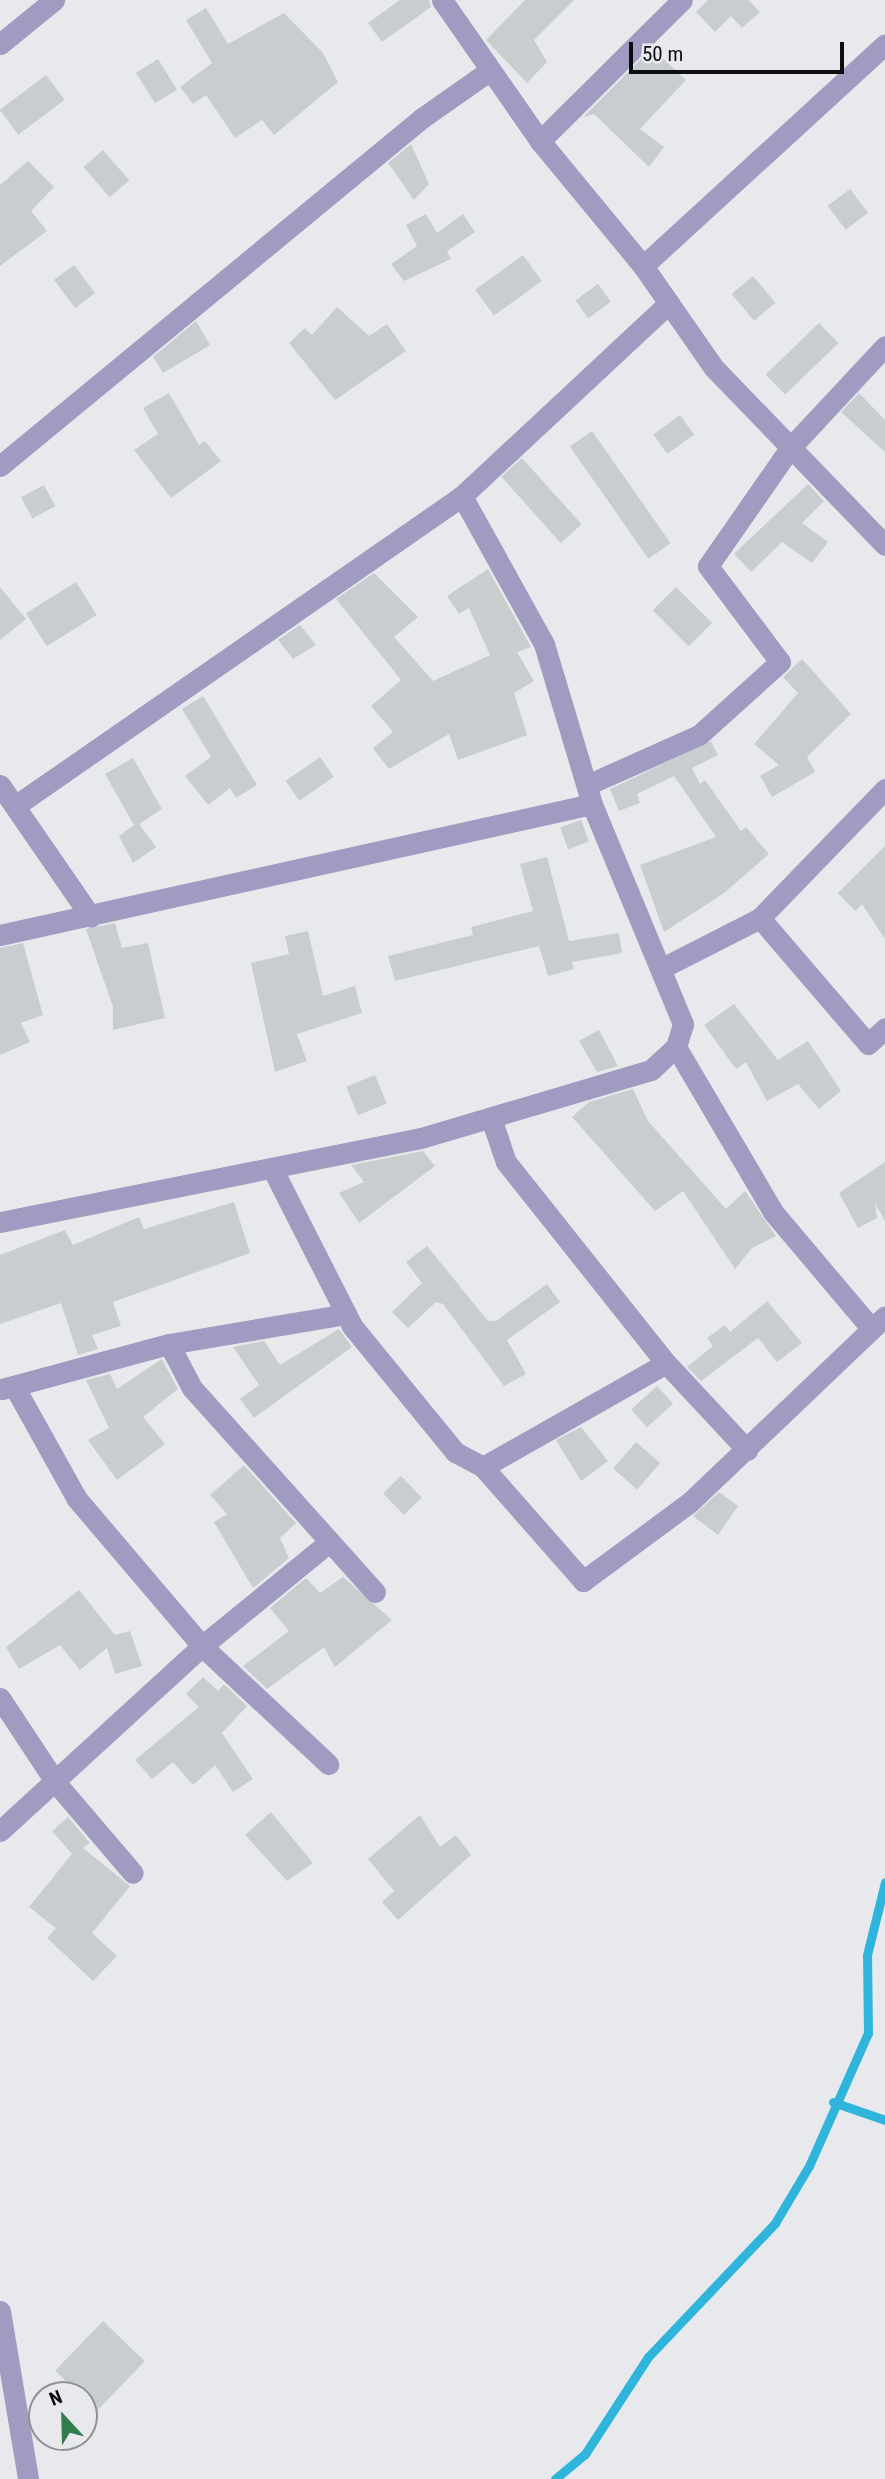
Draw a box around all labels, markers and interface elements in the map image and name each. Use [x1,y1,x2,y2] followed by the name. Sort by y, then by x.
[633,28,848,72] scale bar
[642,42,683,66] text: 50 m
[28,2381,98,2451] north arrow
[46,2385,65,2411] text: N

